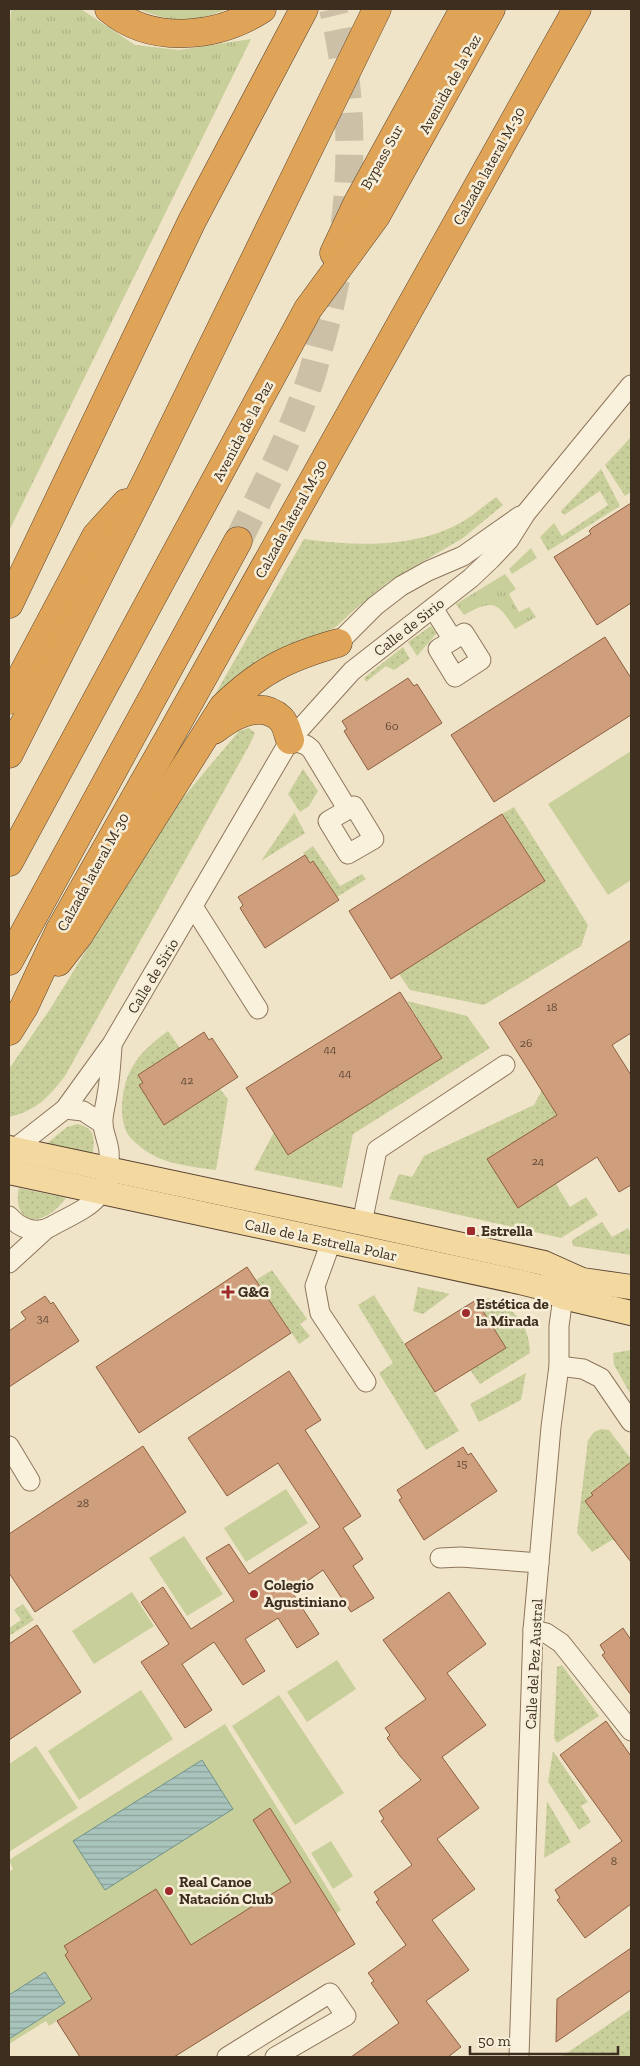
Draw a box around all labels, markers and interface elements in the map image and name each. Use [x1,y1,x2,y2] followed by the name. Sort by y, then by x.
[415,31,485,137] street label: Avenida de la Paz
[449,104,529,228] street label: Calzada lateral M-30
[357,121,407,193] street label: Bypass Sur
[209,378,277,484] street label: Avenida de la Paz
[251,457,331,581] street label: Calzada lateral M-30
[370,594,448,660] street label: Calle de Sirio
[385,719,399,733] house number: 60
[53,810,133,934] street label: Calzada lateral M-30
[124,935,183,1017] street label: Calle de Sirio
[546,1000,558,1014] house number: 18
[520,1036,532,1050] house number: 26
[324,1042,337,1056] house number: 44
[339,1066,352,1080] house number: 44
[181,1073,193,1087] house number: 42
[532,1154,545,1168] house number: 24
[243,1215,399,1265] street label: Calle de la Estrella Polar
[481,1222,533,1240] place label: Estrella
[465,1225,477,1237] marker: Estrella
[238,1283,269,1301] place label: G&G
[222,1286,234,1298] marker: G&G
[476,1295,549,1330] place label: Estética de la Mirada
[460,1307,472,1319] marker: Estética de la Mirada
[37,1311,50,1325] house number: 34
[457,1456,467,1470] house number: 15
[77,1496,89,1510] house number: 28
[264,1576,347,1611] place label: Colegio Agustiniano
[248,1588,260,1600] marker: Colegio Agustiniano
[522,1598,546,1730] street label: Calle del Pez Austral
[611,1854,617,1868] house number: 8
[179,1873,273,1908] place label: Real Canoe Natación Club
[163,1885,175,1897] marker: Real Canoe Natación Club
[470,2024,618,2056] scale bar
[478,2032,511,2050] text: 50 m

